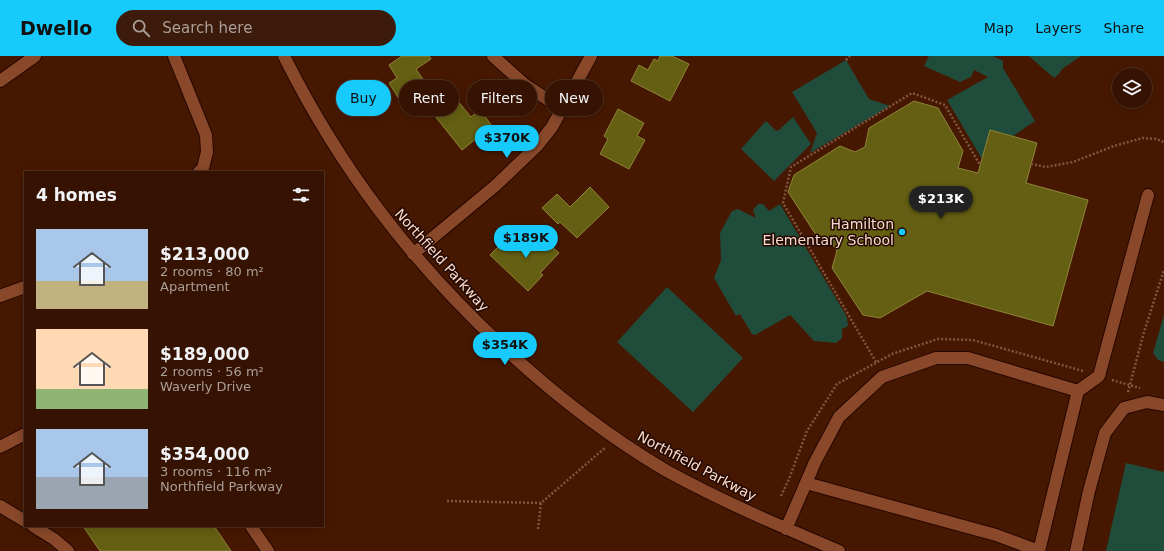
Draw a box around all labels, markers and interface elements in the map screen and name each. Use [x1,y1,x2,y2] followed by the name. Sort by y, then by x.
[116,10,396,46] search box
[20,17,92,39] text: Dwello
[130,17,152,39] icon: search
[162,19,252,37] text: Search here
[984,20,1013,36] text: Map
[1035,20,1082,36] text: Layers
[1104,20,1144,36] text: Share
[1112,68,1152,108] map controls
[1112,68,1152,108] button: layers
[336,80,391,116] chip: Buy
[399,80,459,116] chip: Rent
[467,80,537,116] chip: Filters
[545,80,603,116] chip: New
[479,125,535,159] pin: $370K
[484,130,530,145] text: $370K
[290,184,312,206] icon: filters
[36,185,117,205] text: 4 homes
[913,186,969,220] pin: $213K
[918,191,964,206] text: $213K
[392,205,492,315] street label: Northfield Parkway
[762,216,894,248] place label: Hamilton Elementary School
[498,225,554,259] pin: $189K
[897,227,907,237] marker: Hamilton Elementary School
[503,230,549,245] text: $189K
[160,244,249,264] text: $213,000
[68,245,116,293] icon: home
[160,264,264,279] text: 2 rooms · 80 m²
[160,279,230,294] text: Apartment
[477,332,533,366] pin: $354K
[482,337,528,352] text: $354K
[160,344,249,364] text: $189,000
[68,345,116,393] icon: home
[160,364,264,379] text: 2 rooms · 56 m²
[160,379,251,394] text: Waverly Drive
[635,428,759,504] street label: Northfield Parkway
[160,444,249,464] text: $354,000
[68,445,116,493] icon: home
[160,464,272,479] text: 3 rooms · 116 m²
[160,479,283,494] text: Northfield Parkway

